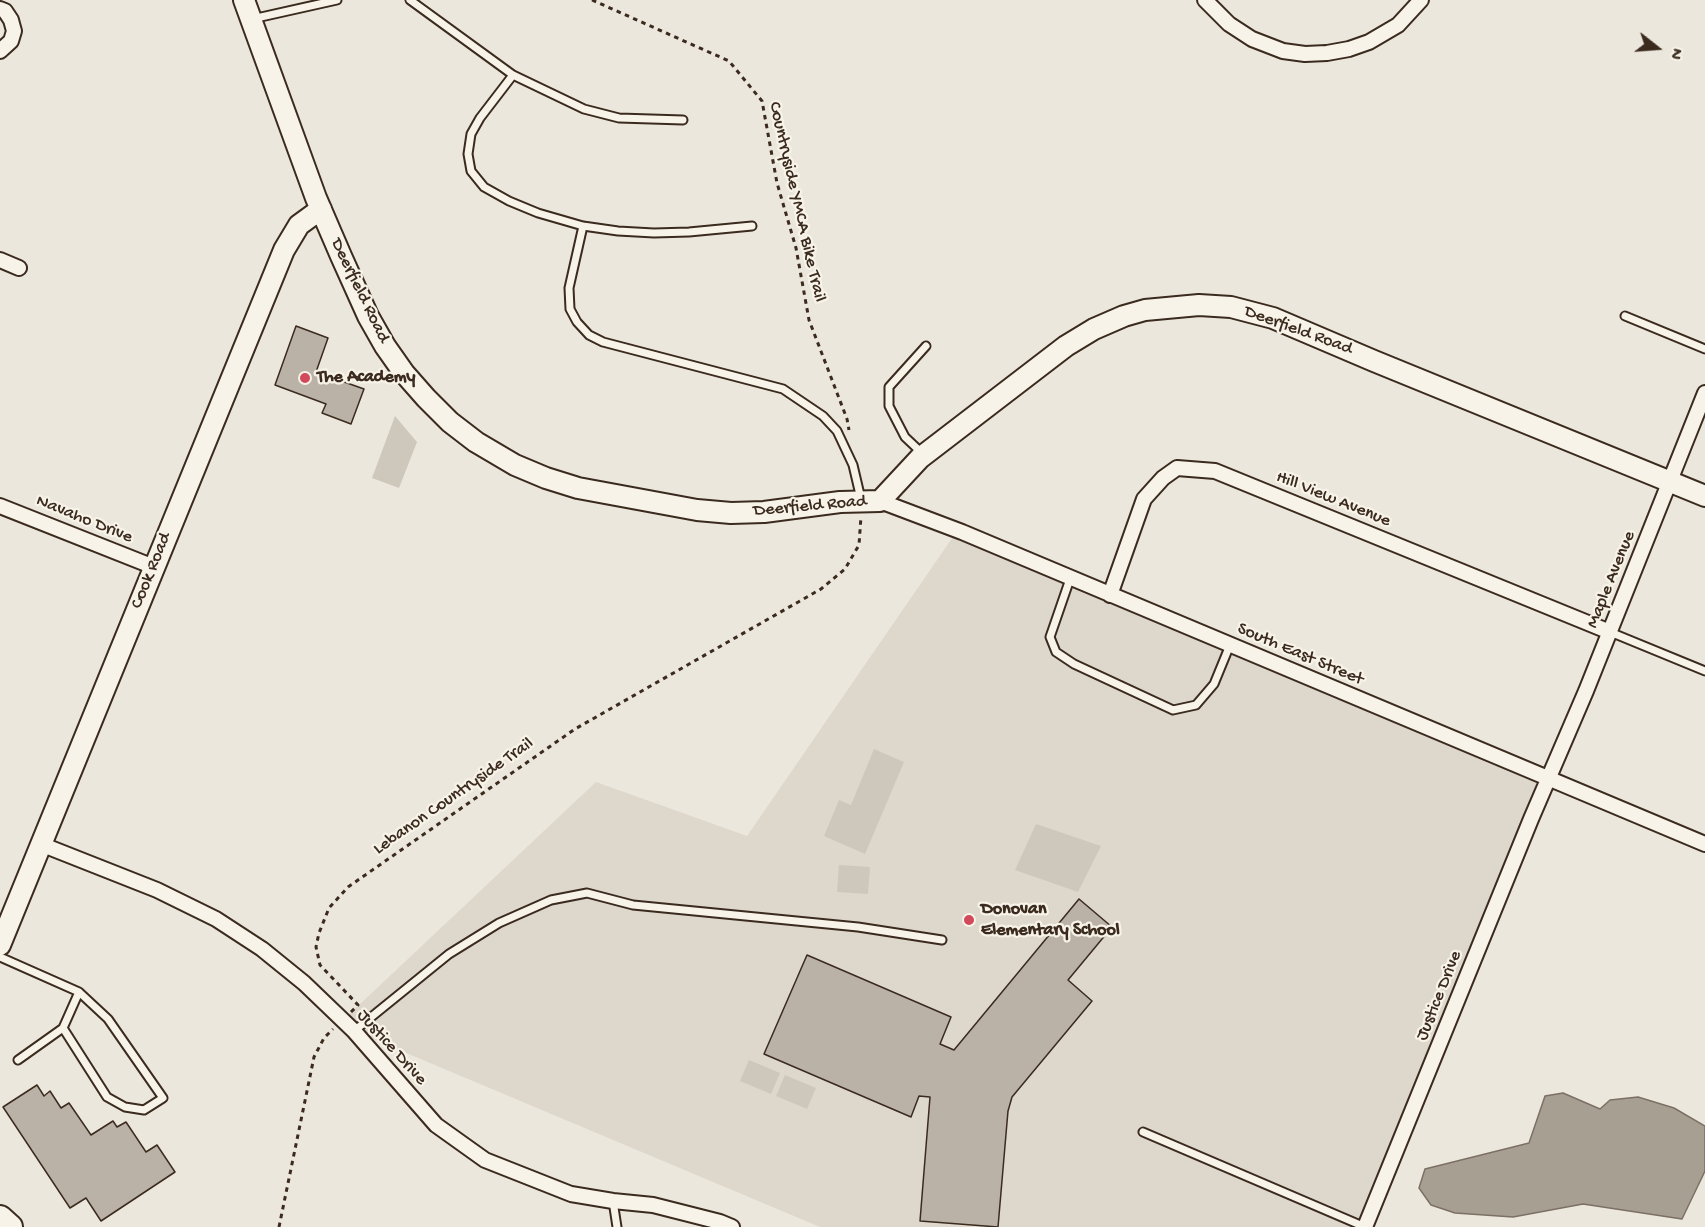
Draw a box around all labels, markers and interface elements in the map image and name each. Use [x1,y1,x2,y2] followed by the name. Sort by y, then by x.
[1627,18,1687,78] north arrow
[1664,46,1685,61] text: N
[762,100,830,304] street label: Countryside YMCA Bike Trail
[324,235,394,347] street label: Deerfield Road
[1241,301,1355,361] street label: Deerfield Road
[317,367,415,389] place label: The Academy
[298,371,312,385] marker: The Academy
[1272,467,1394,533] street label: Hill View Avenue
[33,491,135,549] street label: Navaho Drive
[753,491,867,523] street label: Deerfield Road
[1583,528,1641,632] street label: Maple Avenue
[127,530,177,612] street label: Cook Road
[1234,619,1366,691] street label: South East Street
[370,734,538,860] street label: Lebanon Countryside Trail
[981,899,1120,942] place label: Donovan Elementary School
[962,913,976,927] marker: Donovan Elementary School
[1412,948,1468,1044] street label: Justice Drive
[351,1006,431,1090] street label: Justice Drive

